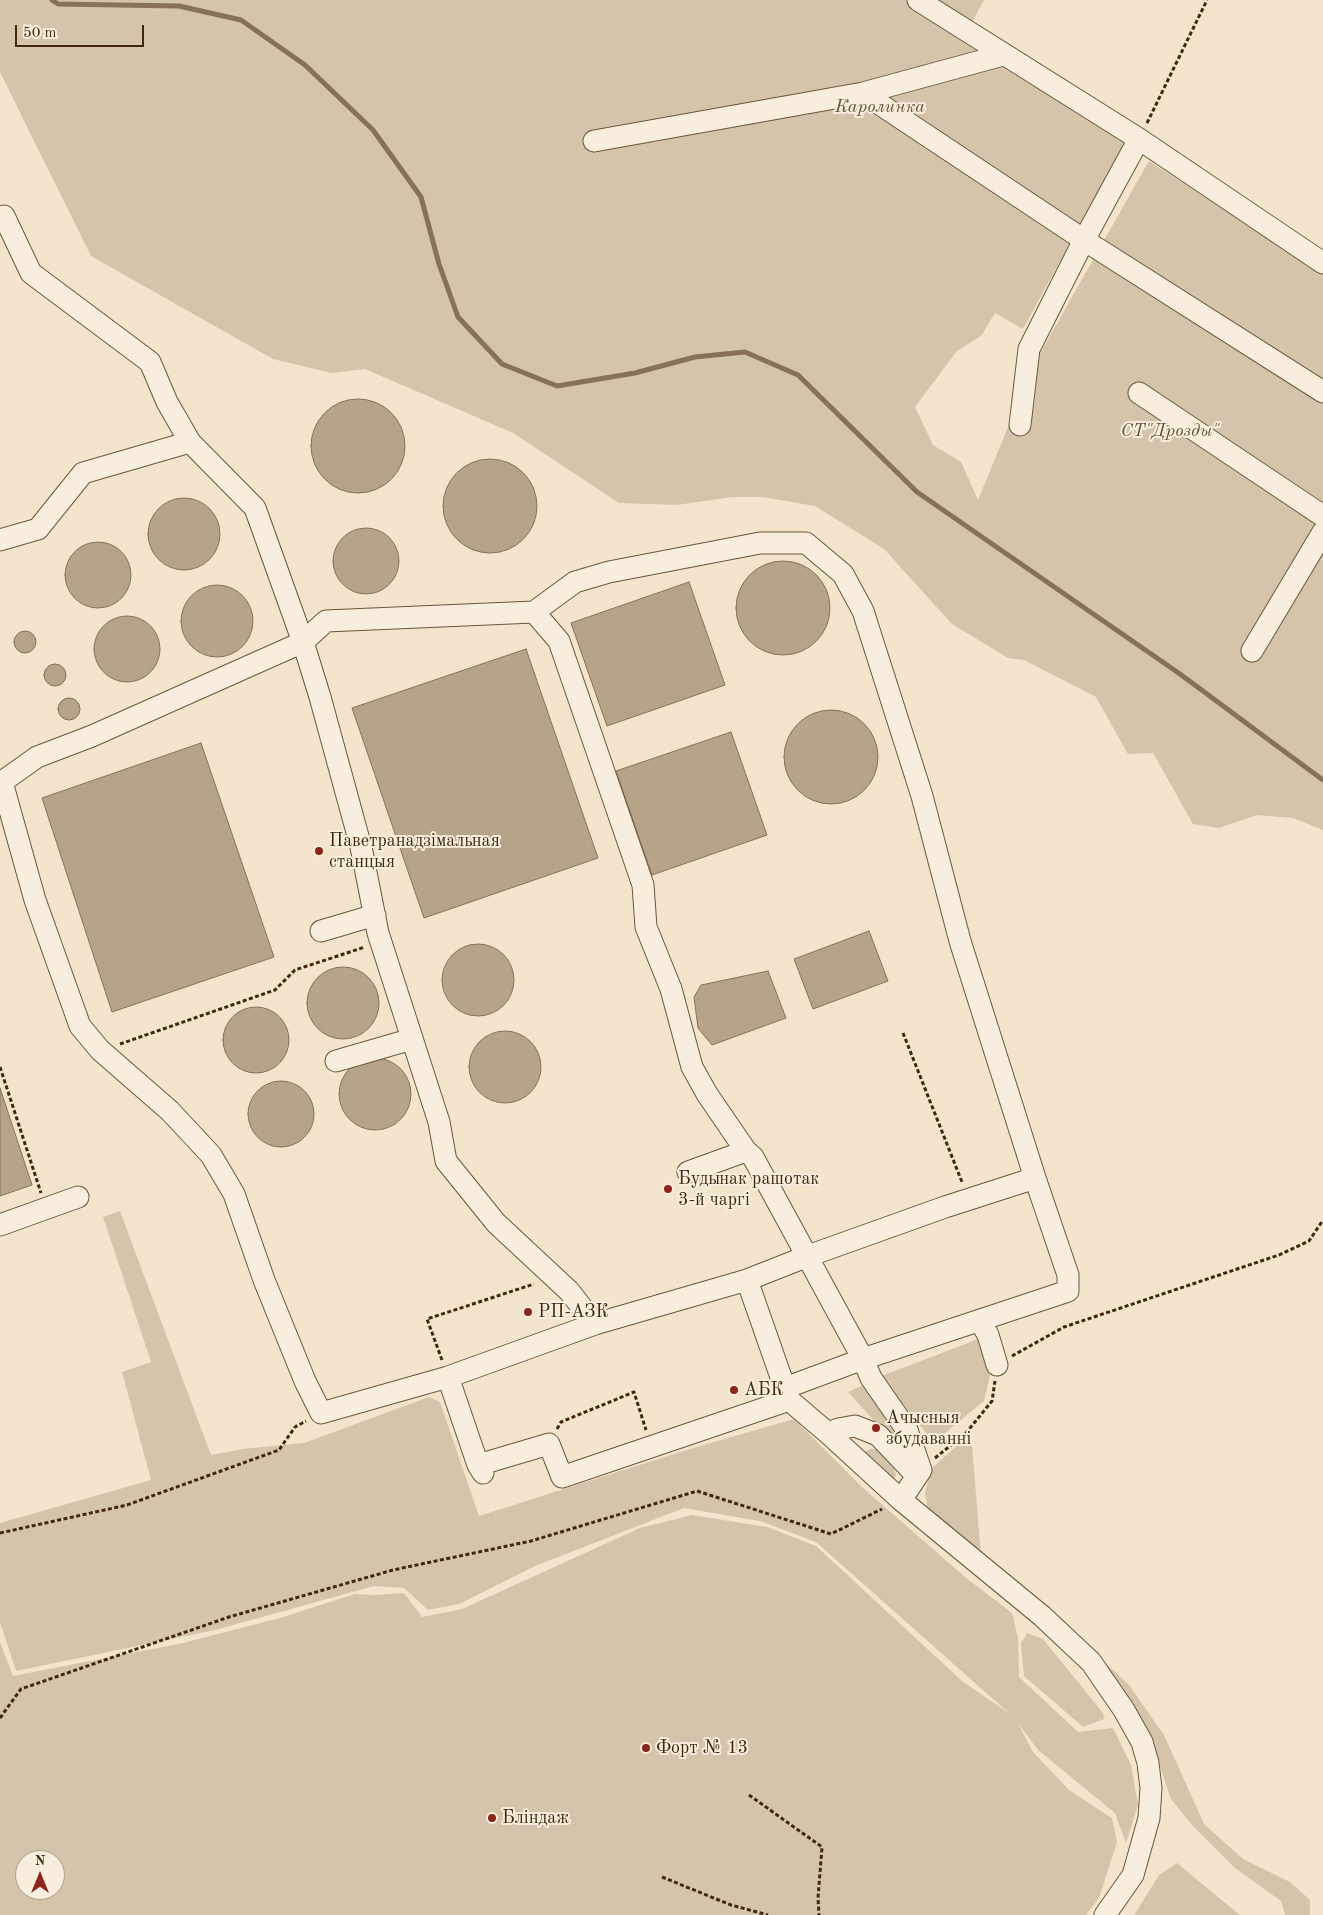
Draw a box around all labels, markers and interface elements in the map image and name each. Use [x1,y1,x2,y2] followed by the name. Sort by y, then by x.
[18,15,146,47] scale bar
[23,26,57,41] text: 50 m
[835,96,925,118] park label: Каролинка
[1121,420,1219,442] park label: СТ"Дрозды"
[329,830,500,872] place label: Паветранадзімальная станцыя
[313,845,325,857] marker: Паветранадзімальная станцыя
[678,1168,819,1210] place label: Будынак рашотак 3-й чаргі
[662,1183,674,1195] marker: Будынак рашотак 3-й чаргі
[538,1301,609,1323] place label: РП-АЗК
[522,1306,534,1318] marker: РП-АЗК
[744,1379,784,1401] place label: АБК
[728,1384,740,1396] marker: АБК
[886,1407,971,1450] place label: Ачысныя збудаванні
[870,1422,882,1434] marker: Ачысныя збудаванні
[656,1737,748,1759] place label: Форт № 13
[640,1742,652,1754] marker: Форт № 13
[502,1807,569,1829] place label: Бліндаж
[486,1812,498,1824] marker: Бліндаж
[15,1850,65,1900] north arrow
[35,1854,45,1868] text: N

